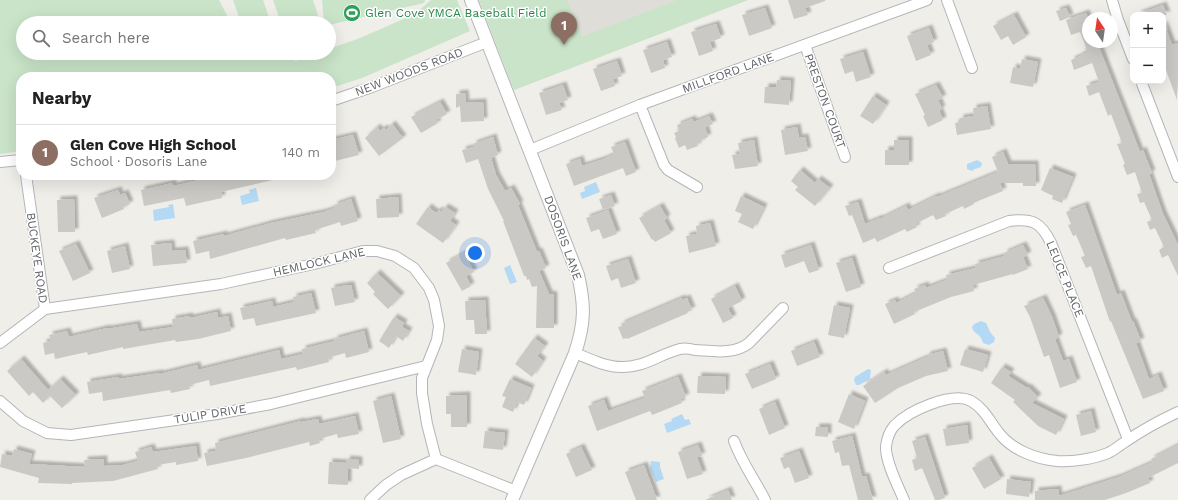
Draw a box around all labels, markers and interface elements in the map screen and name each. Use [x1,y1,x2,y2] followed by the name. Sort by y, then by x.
[342,3,362,23] sports icon: Glen Cove YMCA Baseball Field
[365,6,546,20] place label: Glen Cove YMCA Baseball Field
[551,12,577,45] pin: 1
[1082,12,1118,48] north arrow
[1130,12,1166,84] map controls
[1130,12,1166,48] button: +
[16,16,336,60] search box
[30,27,52,49] icon: search
[62,29,150,47] text: Search here
[353,45,465,99] street label: NEW WOODS ROAD
[1130,48,1166,84] button: −
[680,50,776,96] street label: MILLFORD LANE
[801,52,849,150] street label: PRESTON COURT
[32,88,91,108] text: Nearby
[70,136,236,154] text: Glen Cove High School
[42,145,48,160] text: 1
[282,145,320,160] text: 140 m
[70,154,207,169] text: School · Dosoris Lane
[541,194,585,283] street label: DOSORIS LANE
[24,212,50,304] street label: BUCKEYE ROAD
[1043,239,1087,320] street label: LEUCE PLACE
[465,243,485,263] your location
[272,245,367,279] street label: HEMLOCK LANE
[173,401,248,427] street label: TULIP DRIVE

